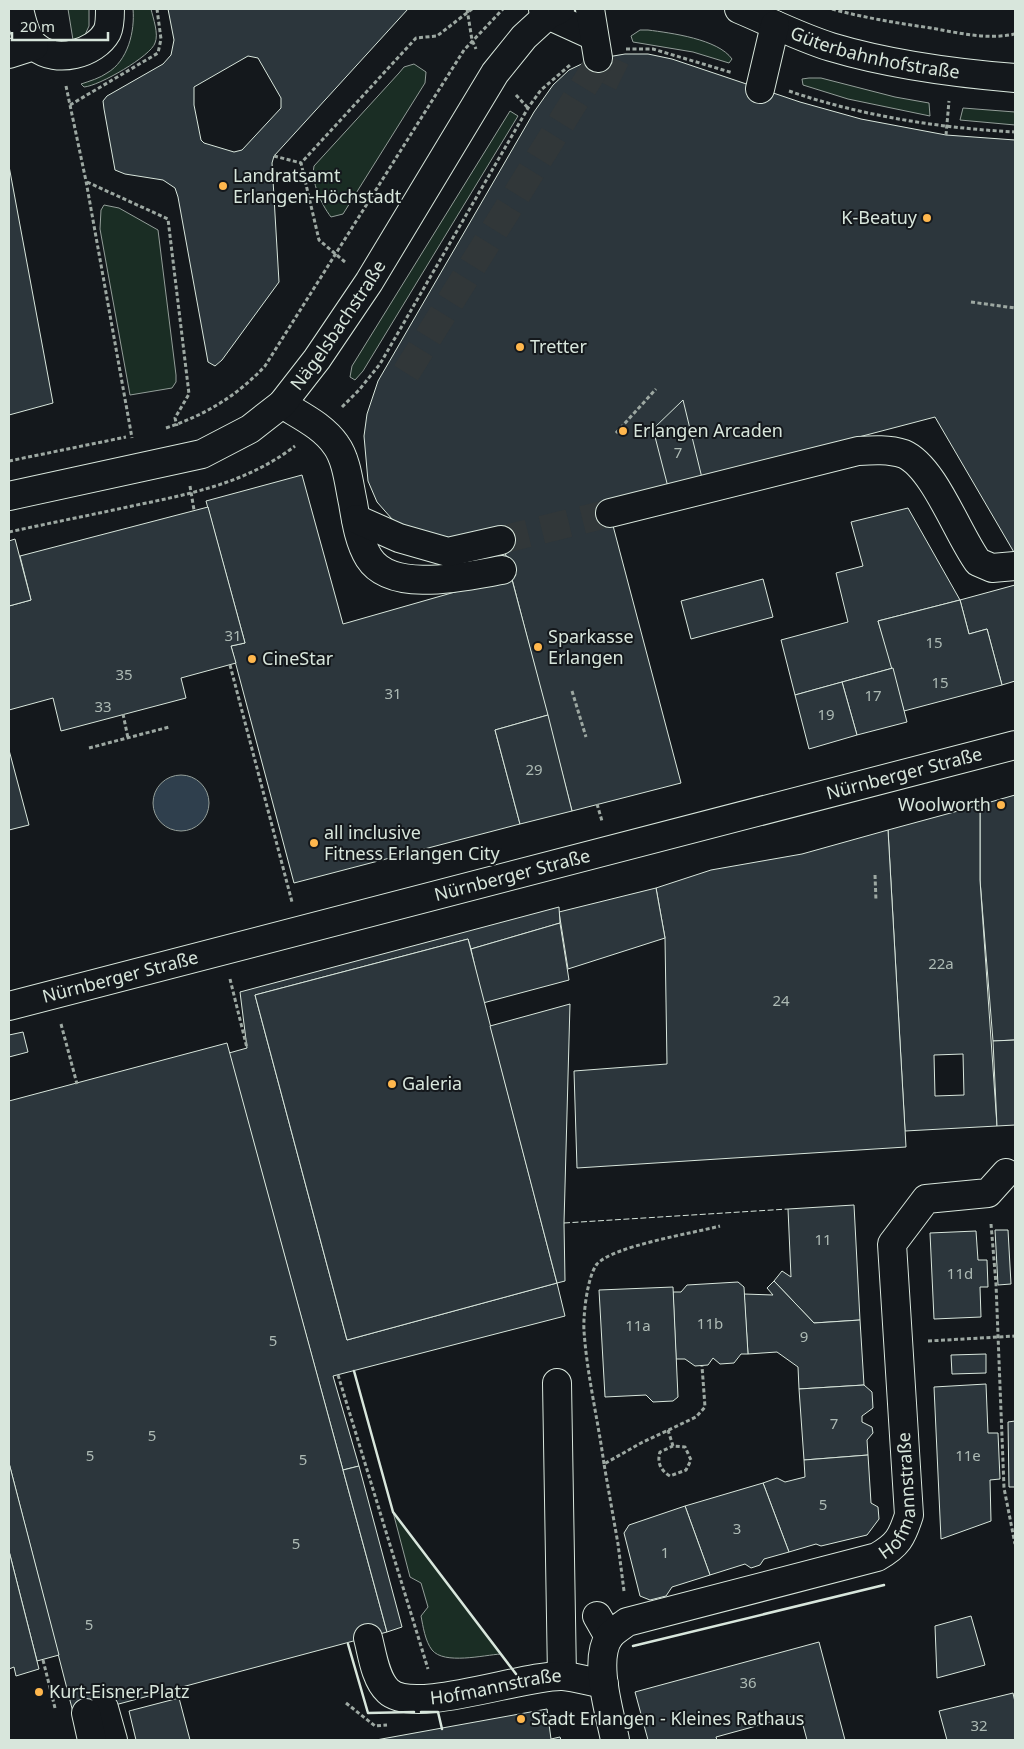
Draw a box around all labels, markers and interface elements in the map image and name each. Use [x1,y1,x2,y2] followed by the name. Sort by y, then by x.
[12,10,109,42] scale bar
[20,16,55,36] text: 20 m
[787,20,961,83] street label: Güterbahnhofstraße
[233,163,402,208] place label: Landratsamt Erlangen-Höchstadt
[217,180,229,192] marker: Landratsamt Erlangen-Höchstadt
[841,205,918,229] place label: K-Beatuy
[921,212,933,224] marker: K-Beatuy
[284,255,390,395] street label: Nägelsbachstraße
[530,334,587,358] place label: Tretter
[514,341,526,353] marker: Tretter
[633,418,783,442] place label: Erlangen Arcaden
[617,425,629,437] marker: Erlangen Arcaden
[674,442,682,462] house number: 7
[548,624,634,669] place label: Sparkasse Erlangen
[224,625,242,645] house number: 31
[925,632,943,652] house number: 15
[532,641,544,653] marker: Sparkasse Erlangen
[262,646,334,670] place label: CineStar
[246,653,258,665] marker: CineStar
[115,664,133,684] house number: 35
[931,672,949,692] house number: 15
[384,683,402,703] house number: 31
[864,685,882,705] house number: 17
[94,696,112,716] house number: 33
[817,704,835,724] house number: 19
[823,741,985,804] street label: Nürnberger Straße
[525,759,543,779] house number: 29
[898,792,991,816] place label: Woolworth
[995,799,1007,811] marker: Woolworth
[324,820,501,865] place label: all inclusive Fitness Erlangen City
[308,837,320,849] marker: all inclusive Fitness Erlangen City
[431,843,593,906] street label: Nürnberger Straße
[39,944,201,1008] street label: Nürnberger Straße
[928,953,954,973] house number: 22a
[772,990,790,1010] house number: 24
[402,1071,462,1095] place label: Galeria
[386,1078,398,1090] marker: Galeria
[814,1229,832,1249] house number: 11
[947,1263,973,1283] house number: 11d
[697,1313,723,1333] house number: 11b
[625,1315,651,1335] house number: 11a
[800,1326,808,1346] house number: 9
[269,1330,277,1350] house number: 5
[830,1413,838,1433] house number: 7
[148,1425,156,1445] house number: 5
[873,1432,920,1564] street label: Hofmannstraße
[86,1445,94,1465] house number: 5
[955,1445,981,1465] house number: 11e
[299,1449,307,1469] house number: 5
[819,1494,827,1514] house number: 5
[733,1518,741,1538] house number: 3
[292,1533,300,1553] house number: 5
[661,1542,669,1562] house number: 1
[85,1614,93,1634] house number: 5
[429,1663,562,1709] street label: Hofmannstraße
[739,1672,757,1692] house number: 36
[49,1679,189,1703] place label: Kurt-Eisner-Platz
[33,1686,45,1698] marker: Kurt-Eisner-Platz
[531,1706,804,1730] place label: Stadt Erlangen - Kleines Rathaus
[515,1713,527,1725] marker: Stadt Erlangen - Kleines Rathaus
[970,1715,988,1735] house number: 32

